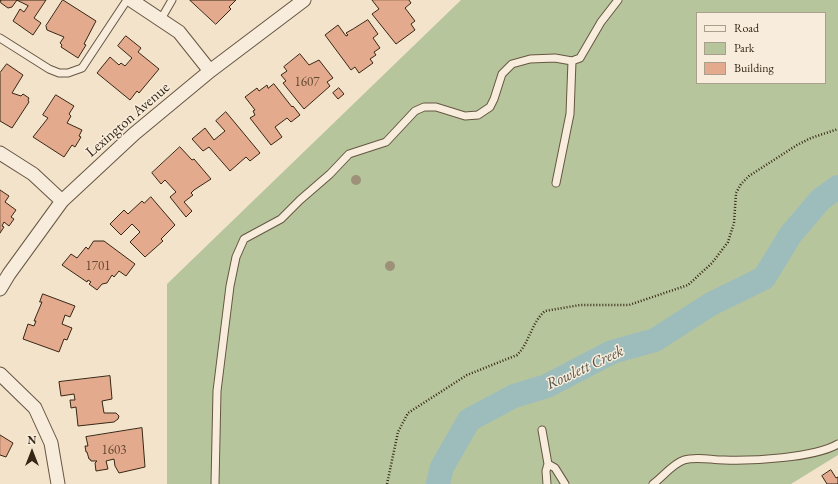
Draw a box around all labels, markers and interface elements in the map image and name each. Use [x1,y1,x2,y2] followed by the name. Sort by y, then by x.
[696,12,826,84] legend
[734,20,759,36] text: Road
[734,40,754,56] text: Park
[734,60,774,76] text: Building
[295,74,319,90] house number: 1607
[82,79,174,161] street label: Lexington Avenue
[86,258,110,274] house number: 1701
[543,342,627,394] water label: Rowlett Creek
[12,432,52,472] north arrow
[28,433,36,447] text: N
[102,442,126,458] house number: 1603

